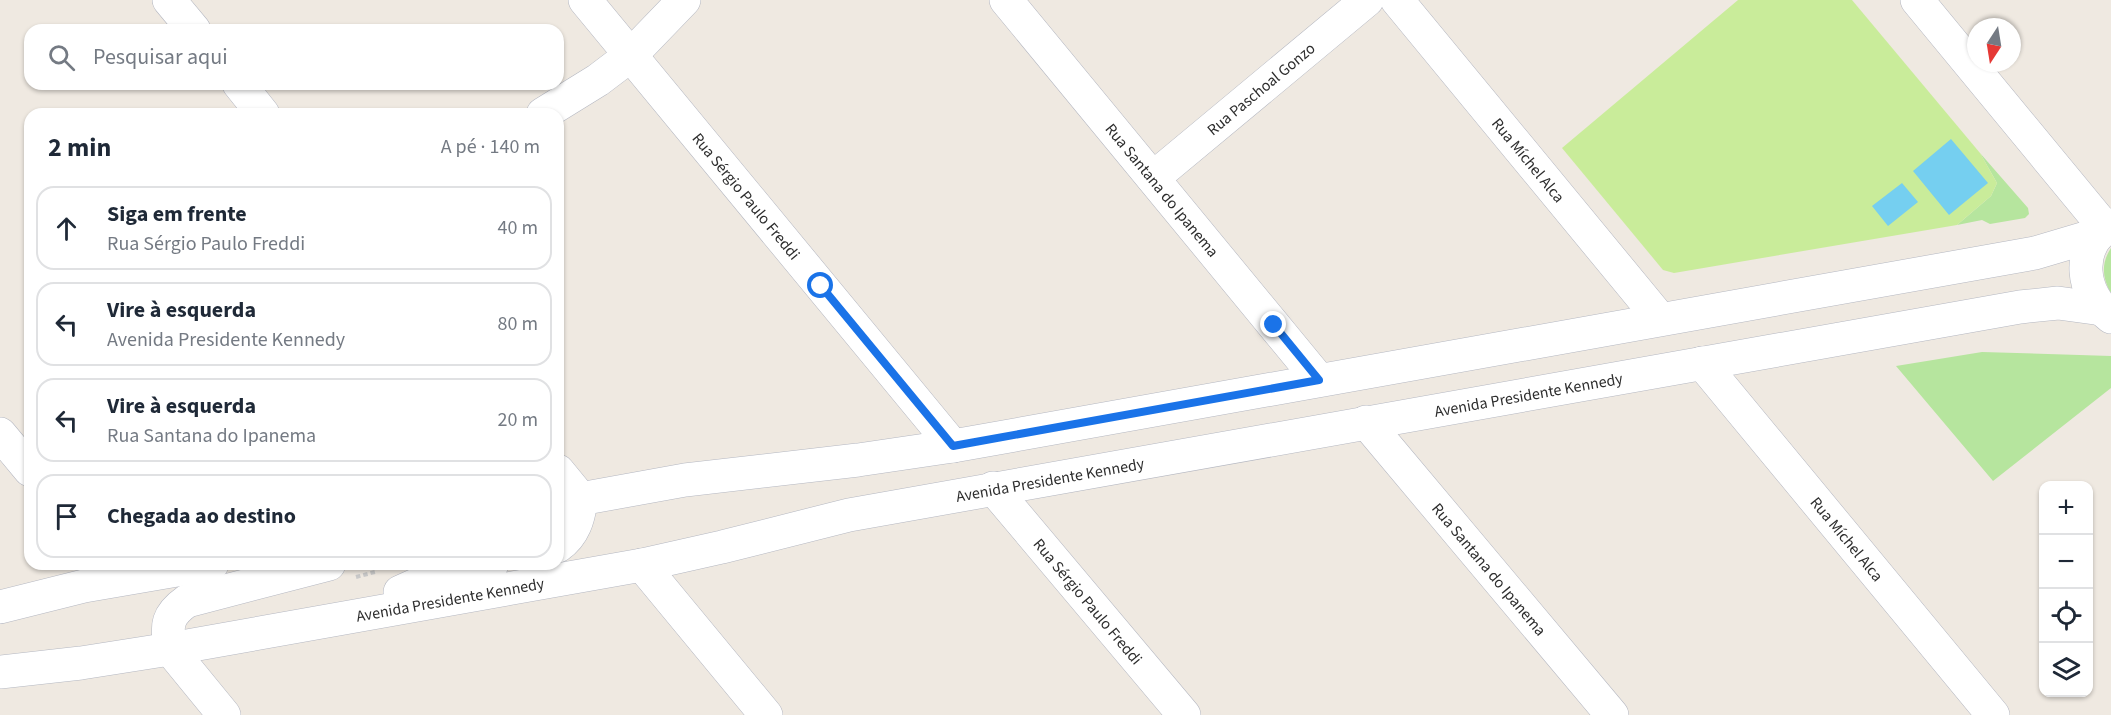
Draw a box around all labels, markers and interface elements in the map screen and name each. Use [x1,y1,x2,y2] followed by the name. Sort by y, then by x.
[1967,18,2021,72] north arrow
[24,24,564,90] search box
[1202,38,1320,141] street label: Rua Paschoal Gonzo
[45,41,78,74] icon: search
[93,41,228,73] text: Pesquisar aqui
[1486,113,1569,207] street label: Rua Míchel Alca
[1100,119,1223,262] street label: Rua Santana do Ipanema
[687,128,805,265] street label: Rua Sérgio Paulo Freddi
[48,129,111,166] text: 2 min
[441,133,540,161] text: A pé · 140 m
[107,198,247,230] text: Siga em frente
[50,212,83,245] icon: ahead
[498,214,538,242] text: 40 m
[107,230,305,258] text: Rua Sérgio Paulo Freddi
[807,272,833,298] route start
[107,294,256,326] text: Vire à esquerda
[50,308,83,341] icon: left
[498,310,538,338] text: 80 m
[1260,311,1286,337] route end
[107,326,345,354] text: Avenida Presidente Kennedy
[1433,368,1625,423] street label: Avenida Presidente Kennedy
[107,390,256,422] text: Vire à esquerda
[50,404,83,437] icon: left
[498,406,538,434] text: 20 m
[107,422,316,450] text: Rua Santana do Ipanema
[954,453,1146,508] street label: Avenida Presidente Kennedy
[2039,481,2093,697] map controls
[2039,481,2093,535] button: +
[1805,492,1888,586] street label: Rua Míchel Alca
[1426,498,1551,641] street label: Rua Santana do Ipanema
[50,500,83,533] icon: arrive
[107,500,296,532] text: Chegada ao destino
[1028,534,1147,670] street label: Rua Sérgio Paulo Freddi
[2039,535,2093,589] button: −
[354,573,547,628] street label: Avenida Presidente Kennedy
[2039,589,2093,643] button: locate
[2039,643,2093,697] button: layers

